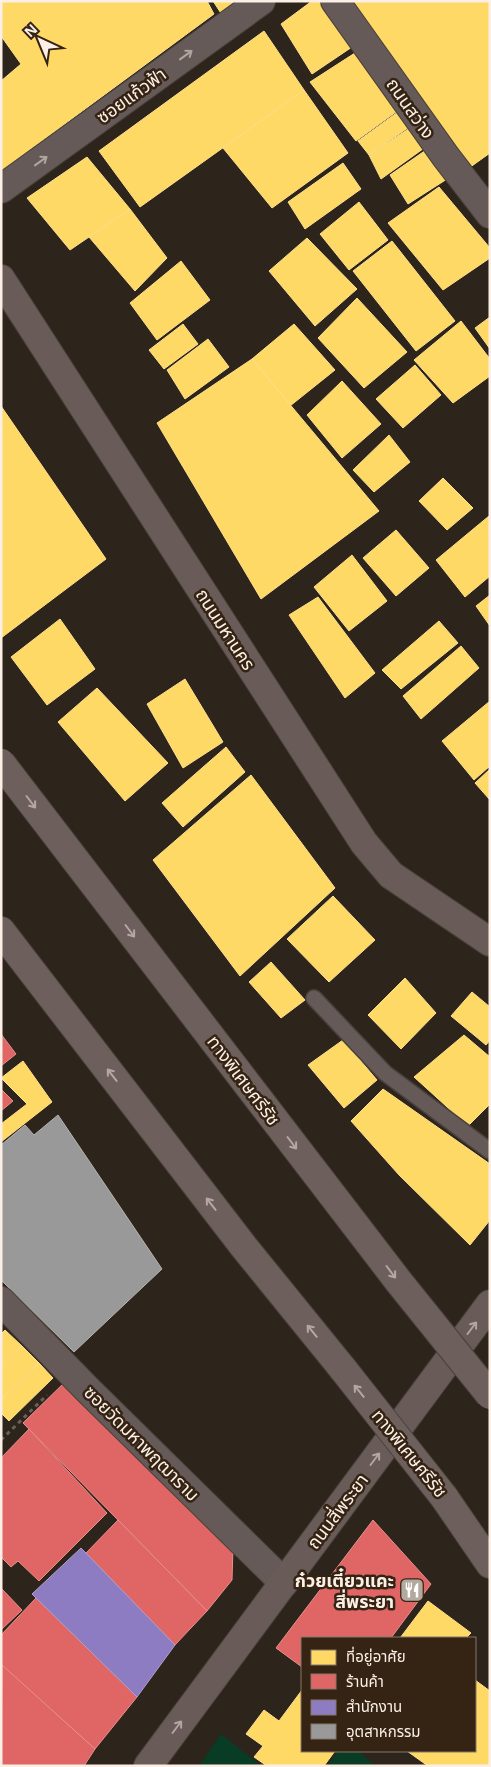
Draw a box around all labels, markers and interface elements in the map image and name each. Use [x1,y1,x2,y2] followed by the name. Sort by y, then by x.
[15,15,65,65] north arrow
[20,19,41,41] text: N
[179,50,193,60] one-way arrow
[91,62,171,128] street label: ซอยแก้วฟ้า
[381,73,441,143] street label: ถนนสว่าง
[34,156,48,166] one-way arrow
[191,584,261,675] street label: ถนนมหานคร
[26,795,36,809] one-way arrow
[124,924,135,937] one-way arrow
[202,1030,286,1130] street label: ทางพิเศษศรีรัช
[107,1068,117,1082] one-way arrow
[287,1136,298,1149] one-way arrow
[206,1198,217,1211] one-way arrow
[386,1265,397,1278] one-way arrow
[466,1322,477,1335] one-way arrow
[307,1325,318,1338] one-way arrow
[79,1380,205,1506] street label: ซอยวัดมหาพฤฒาราม
[354,1384,365,1397] one-way arrow
[367,1404,453,1502] street label: ทางพิเศษศรีรัช
[370,1452,380,1466] one-way arrow
[301,1468,373,1554] street label: ถนนสี่พระยา
[295,1568,394,1613] place label: ก๋วยเตี๋ยวแคะ สี่พระยา
[399,1577,425,1603] restaurant icon: ก๋วยเตี๋ยวแคะ สี่พระยา
[301,1637,476,1752] legend
[346,1646,406,1666] text: ที่อยู่อาศัย
[346,1671,384,1691] text: ร้านค้า
[346,1696,402,1716] text: สำนักงาน
[172,1721,183,1734] one-way arrow
[346,1721,420,1741] text: อุตสาหกรรม

